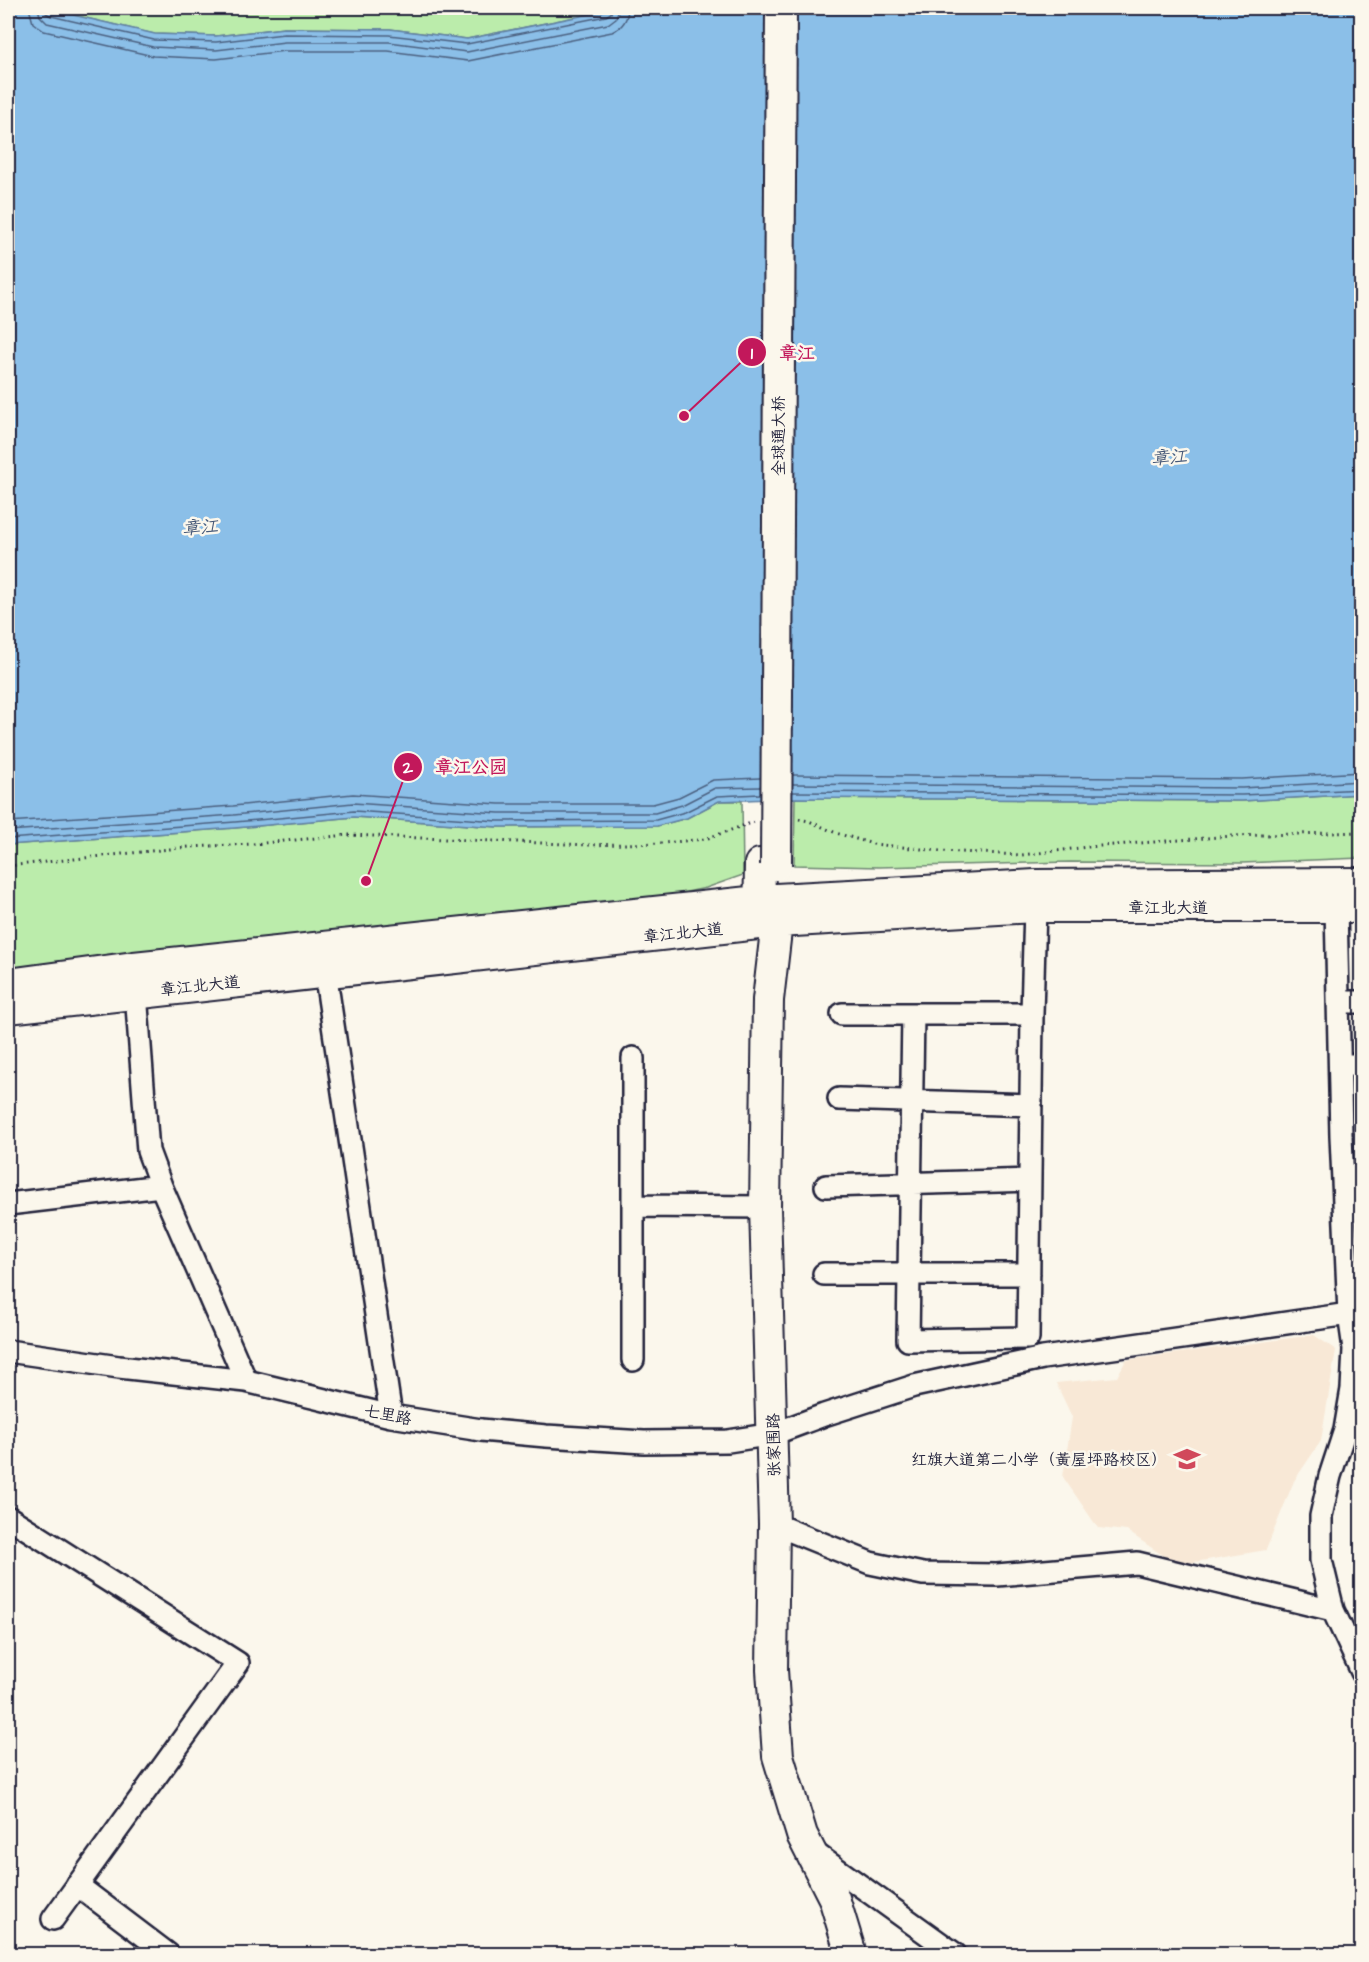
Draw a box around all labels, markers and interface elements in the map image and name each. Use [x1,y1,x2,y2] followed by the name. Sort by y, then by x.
[737,334,827,370] callout: 章江
[751,341,754,366] text: 1
[779,341,815,366] text: 章江
[768,396,790,476] street label: 全球通大桥
[1150,444,1189,471] water label: 章江
[181,514,220,541] water label: 章江
[393,749,519,785] callout: 章江公园
[402,755,414,780] text: 2
[435,755,507,780] text: 章江公园
[1128,897,1208,919] street label: 章江北大道
[642,918,724,948] street label: 章江北大道
[159,971,241,1001] street label: 章江北大道
[362,1400,413,1430] street label: 七里路
[762,1413,786,1477] street label: 张家围路
[1172,1444,1202,1474] school or university icon: 红旗大道第二小学（黄屋坪路校区）
[911,1449,1167,1471] place label: 红旗大道第二小学（黄屋坪路校区）

